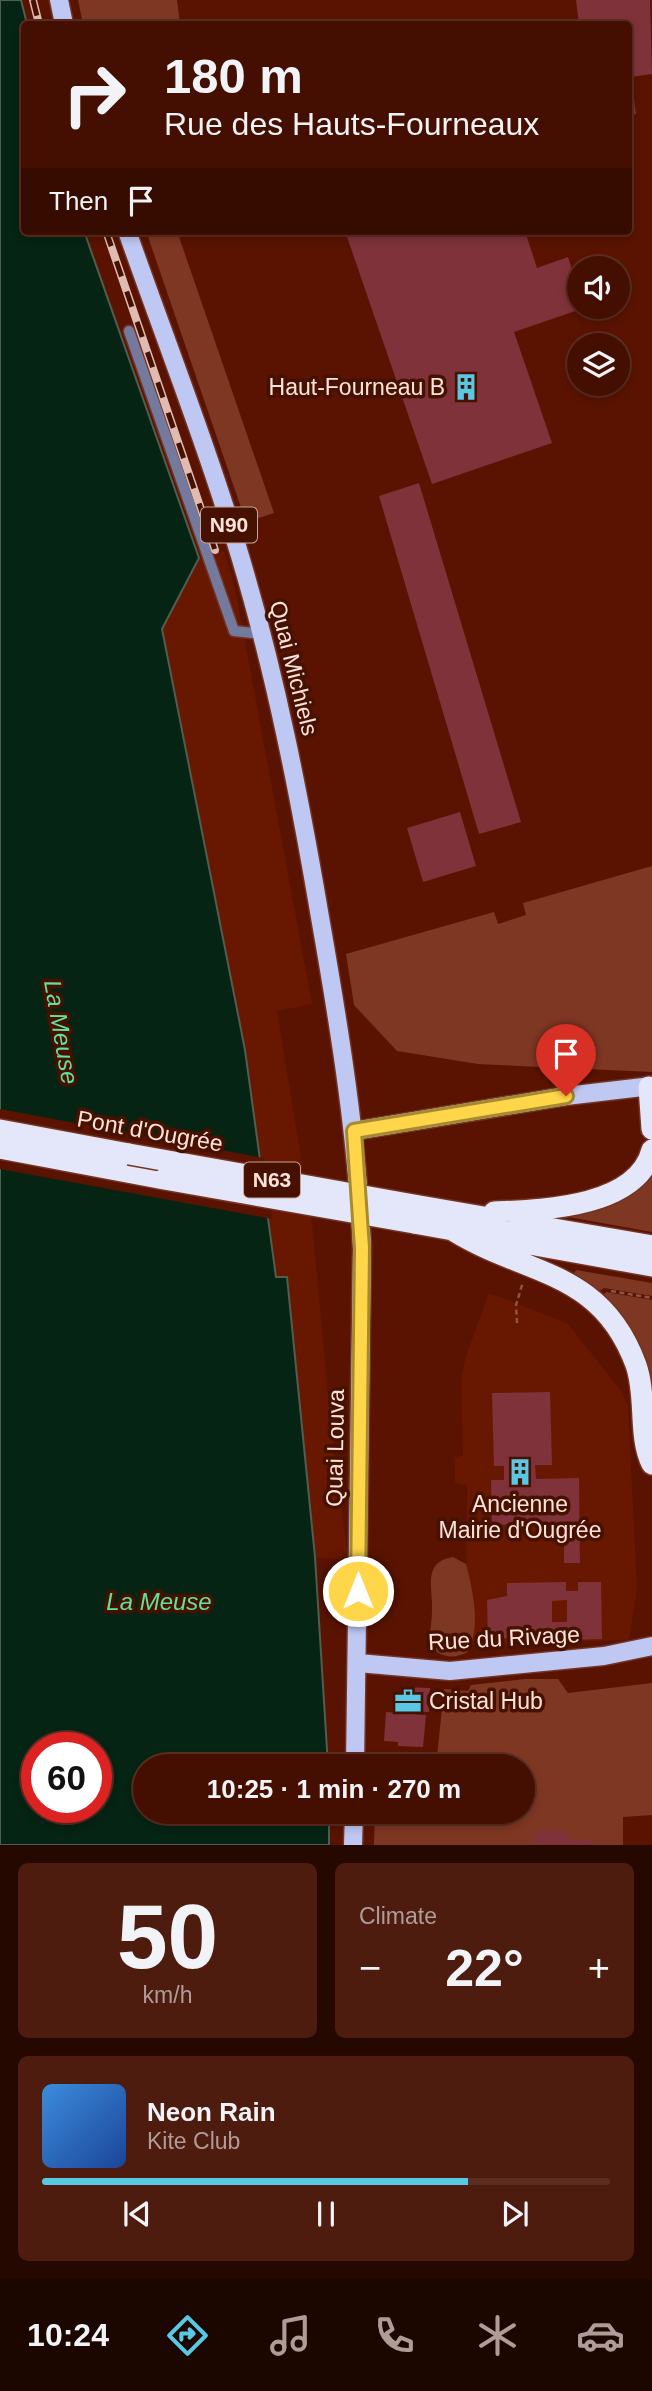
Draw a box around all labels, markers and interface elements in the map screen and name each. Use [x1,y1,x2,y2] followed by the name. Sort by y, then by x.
[49,49,140,140] icon: right
[164,49,303,103] text: 180 m
[164,106,539,142] text: Rue des Hauts-Fourneaux
[122,182,160,220] icon: arrive
[49,186,108,216] text: Then
[567,256,630,396] map controls
[567,256,630,319] button: sound
[567,333,630,396] button: layers
[451,372,481,402] building icon: Haut-Fourneau B
[269,374,445,400] place label: Haut-Fourneau B
[201,508,257,542] road number: N90
[265,598,323,738] street label: Quai Michiels
[39,978,84,1086] water label: La Meuse
[536,1024,596,1096] pin
[547,1035,585,1073] icon: arrive
[75,1105,225,1157] street label: Pont d'Ougrée
[244,1162,300,1198] road number: N63
[321,1389,349,1507] street label: Quai Louva
[505,1457,535,1487] building icon: Ancienne Mairie d'Ougrée
[439,1491,601,1543] place label: Ancienne Mairie d'Ougrée
[321,1554,395,1628] position arrow
[106,1588,212,1615] water label: La Meuse
[427,1621,581,1655] street label: Rue du Rivage
[393,1686,423,1716] office icon: Cristal Hub
[429,1688,543,1714] place label: Cristal Hub
[21,1732,112,1823] speed limit sign: 60
[207,1774,461,1804] text: 10:25 · 1 min · 270 m
[117,1886,218,1987] text: 50
[359,1903,437,1929] text: Climate
[445,1939,524,1997] text: 22°
[359,1947,381,1989] text: −
[588,1947,610,1989] text: +
[143,1982,192,2008] text: km/h
[147,2097,276,2127] text: Neon Rain
[147,2128,240,2154] text: Kite Club
[118,2195,156,2233] icon: previous
[307,2195,345,2233] icon: pause
[496,2195,534,2233] icon: next
[163,2311,212,2360] icon: directions
[266,2311,315,2360] icon: music
[370,2311,419,2360] icon: phone
[473,2311,522,2360] icon: climate
[576,2311,625,2360] icon: car
[27,2317,109,2353] text: 10:24

